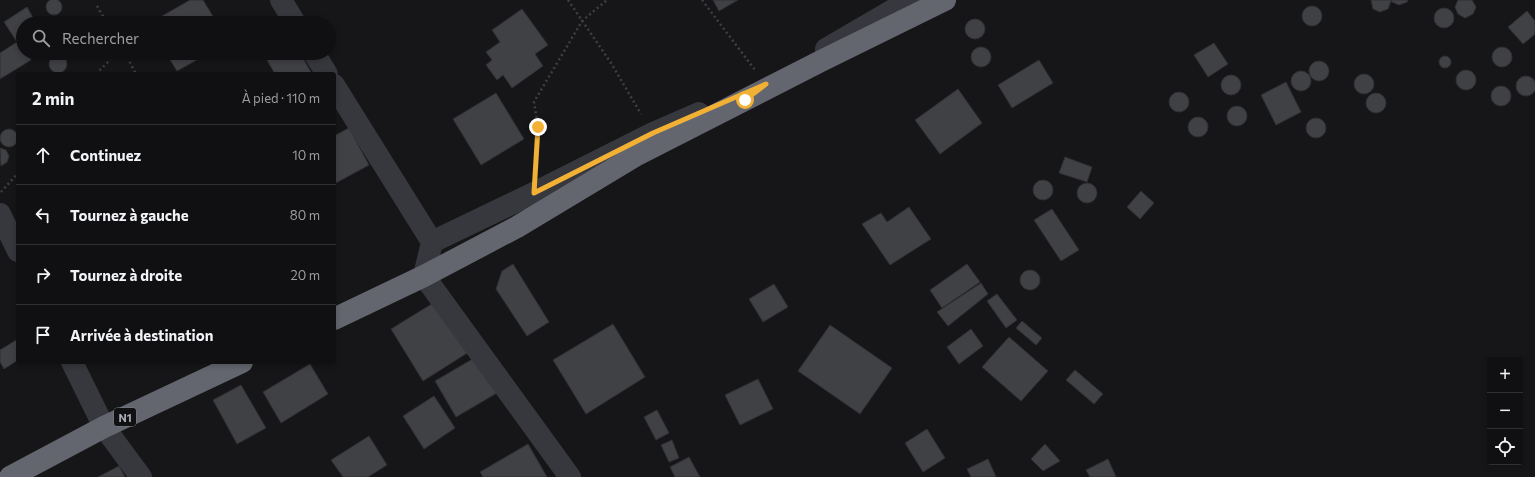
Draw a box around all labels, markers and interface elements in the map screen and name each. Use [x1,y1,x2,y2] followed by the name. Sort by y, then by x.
[16,16,336,60] search box
[30,27,52,49] icon: search
[62,29,139,47] text: Rechercher
[32,88,74,109] text: 2 min
[242,90,320,106] text: À pied · 110 m
[736,91,754,109] route start
[529,118,547,136] route end
[32,144,54,166] icon: ahead
[70,146,141,164] text: Continuez
[292,147,320,163] text: 10 m
[32,204,54,226] icon: left
[70,206,189,224] text: Tournez à gauche
[290,207,320,223] text: 80 m
[32,264,54,286] icon: right
[70,266,182,284] text: Tournez à droite
[291,267,320,283] text: 20 m
[32,324,54,346] icon: arrive
[70,326,213,344] text: Arrivée à destination
[1487,357,1523,465] map controls
[1487,357,1523,393] button: +
[1487,393,1523,429] button: −
[114,408,136,426] road number: N1
[1487,429,1523,465] button: locate

